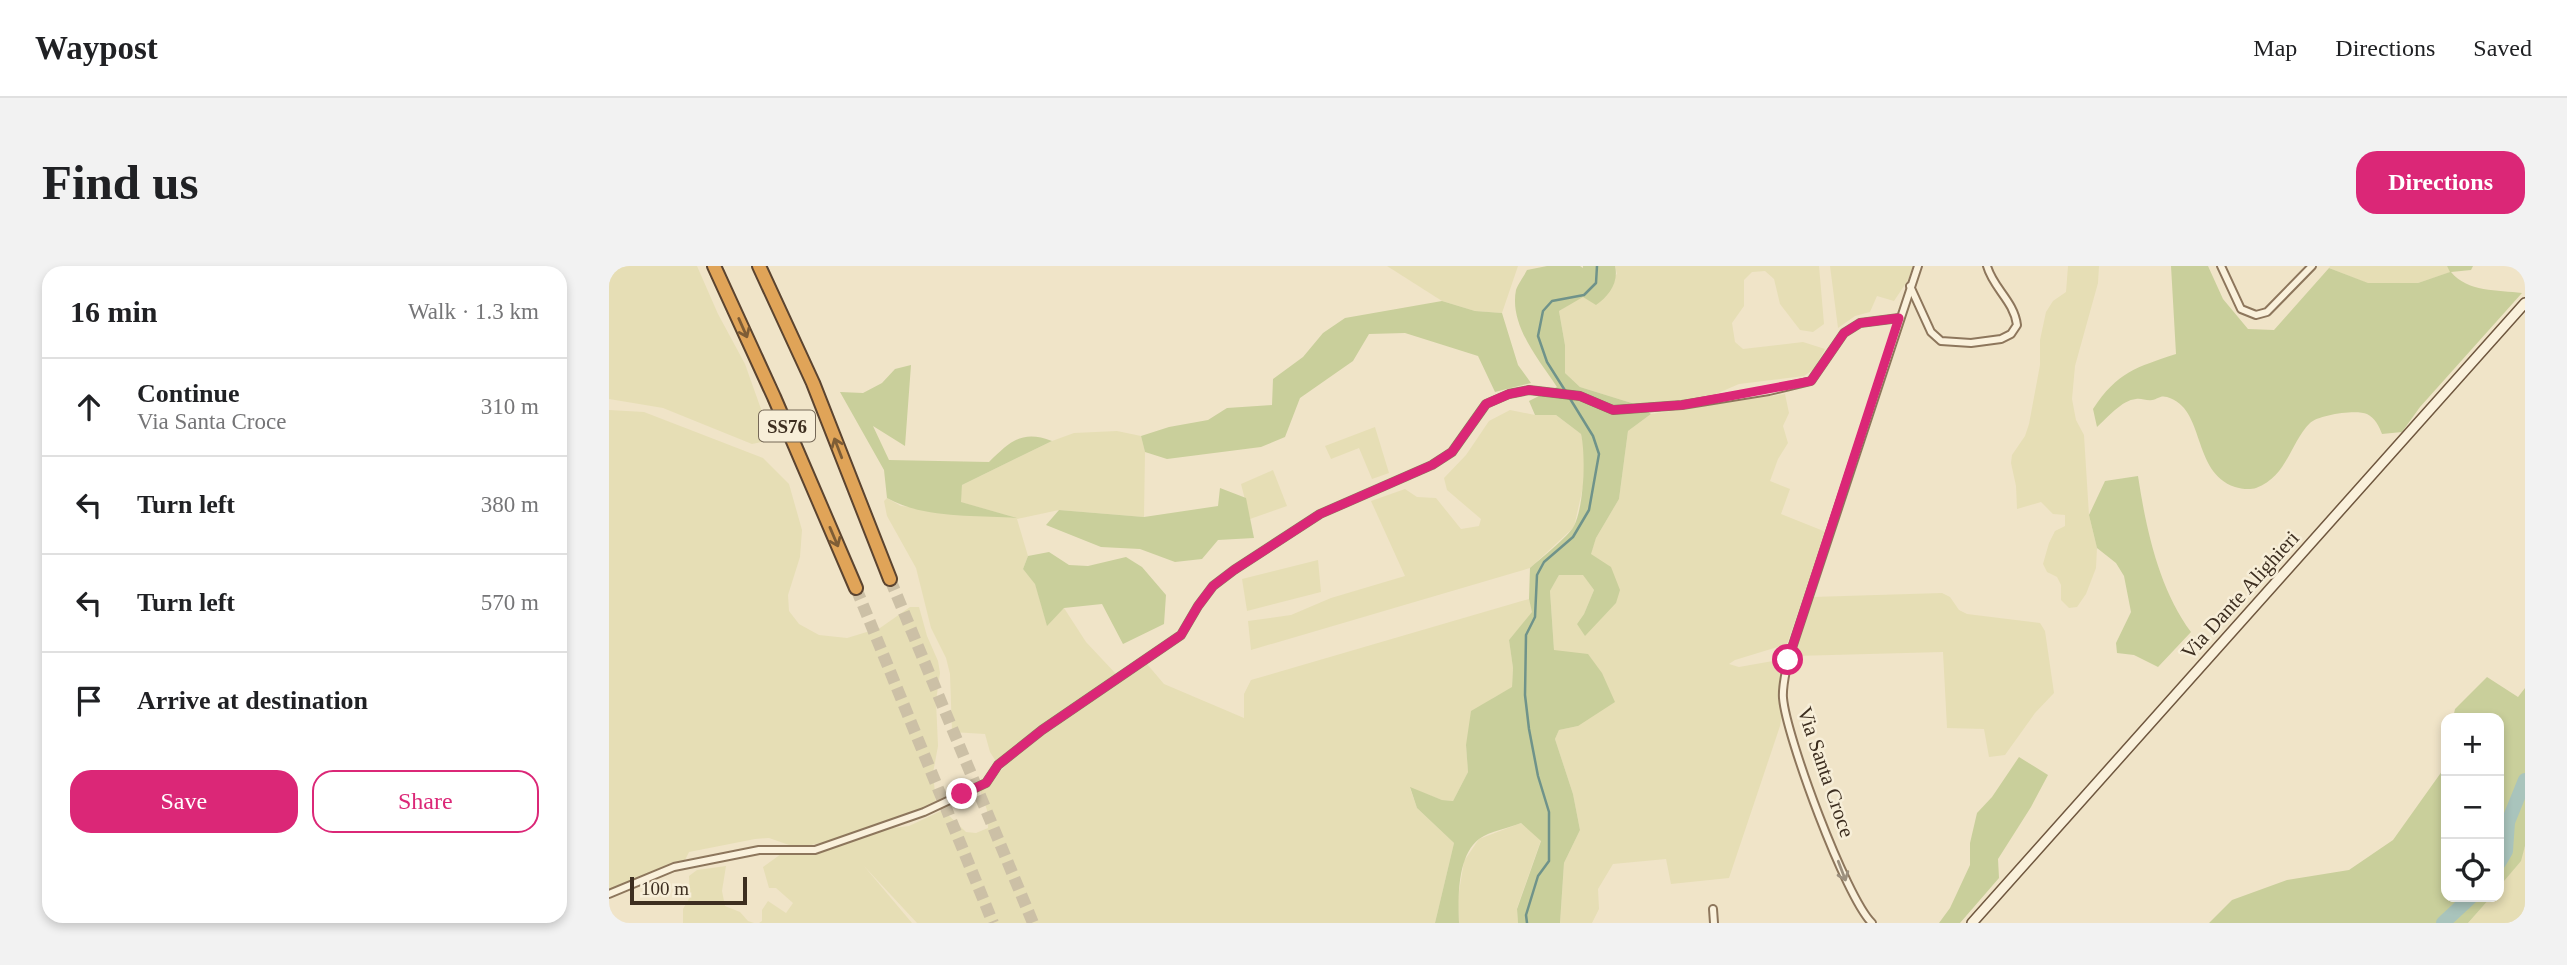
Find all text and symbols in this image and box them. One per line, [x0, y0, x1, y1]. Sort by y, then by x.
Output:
text: Waypost [35, 30, 158, 66]
text: Map [2253, 35, 2297, 61]
text: Directions [2335, 35, 2435, 61]
text: Saved [2473, 35, 2532, 61]
button: Directions [2356, 151, 2525, 214]
text: Find us [42, 155, 199, 210]
text: 16 min [70, 295, 158, 328]
text: Walk · 1.3 km [408, 299, 539, 324]
one-way arrow [737, 317, 750, 338]
text: Continue [137, 379, 240, 408]
icon: ahead [70, 388, 108, 426]
text: 310 m [481, 394, 539, 419]
text: Via Santa Croce [137, 409, 286, 434]
road number: SS76 [759, 410, 815, 442]
one-way arrow [831, 437, 843, 459]
icon: left [70, 486, 108, 524]
text: Turn left [137, 490, 235, 519]
text: 380 m [481, 492, 539, 517]
one-way arrow [828, 525, 841, 547]
street label: Via Dante Alighieri [2176, 526, 2304, 664]
icon: left [70, 584, 108, 622]
text: Turn left [137, 588, 235, 617]
text: 570 m [481, 590, 539, 615]
route start [1772, 644, 1803, 675]
icon: arrive [70, 682, 108, 720]
text: Arrive at destination [137, 686, 368, 715]
street label: Via Santa Croce [1792, 704, 1860, 840]
map controls [2441, 713, 2504, 902]
button: + [2441, 713, 2504, 776]
button: Save [70, 770, 298, 833]
button: Share [312, 770, 539, 833]
button: − [2441, 776, 2504, 839]
route end [946, 778, 977, 809]
button: locate [2441, 839, 2504, 902]
one-way arrow [1836, 859, 1849, 881]
scale bar [630, 874, 747, 906]
text: 100 m [641, 878, 689, 899]

